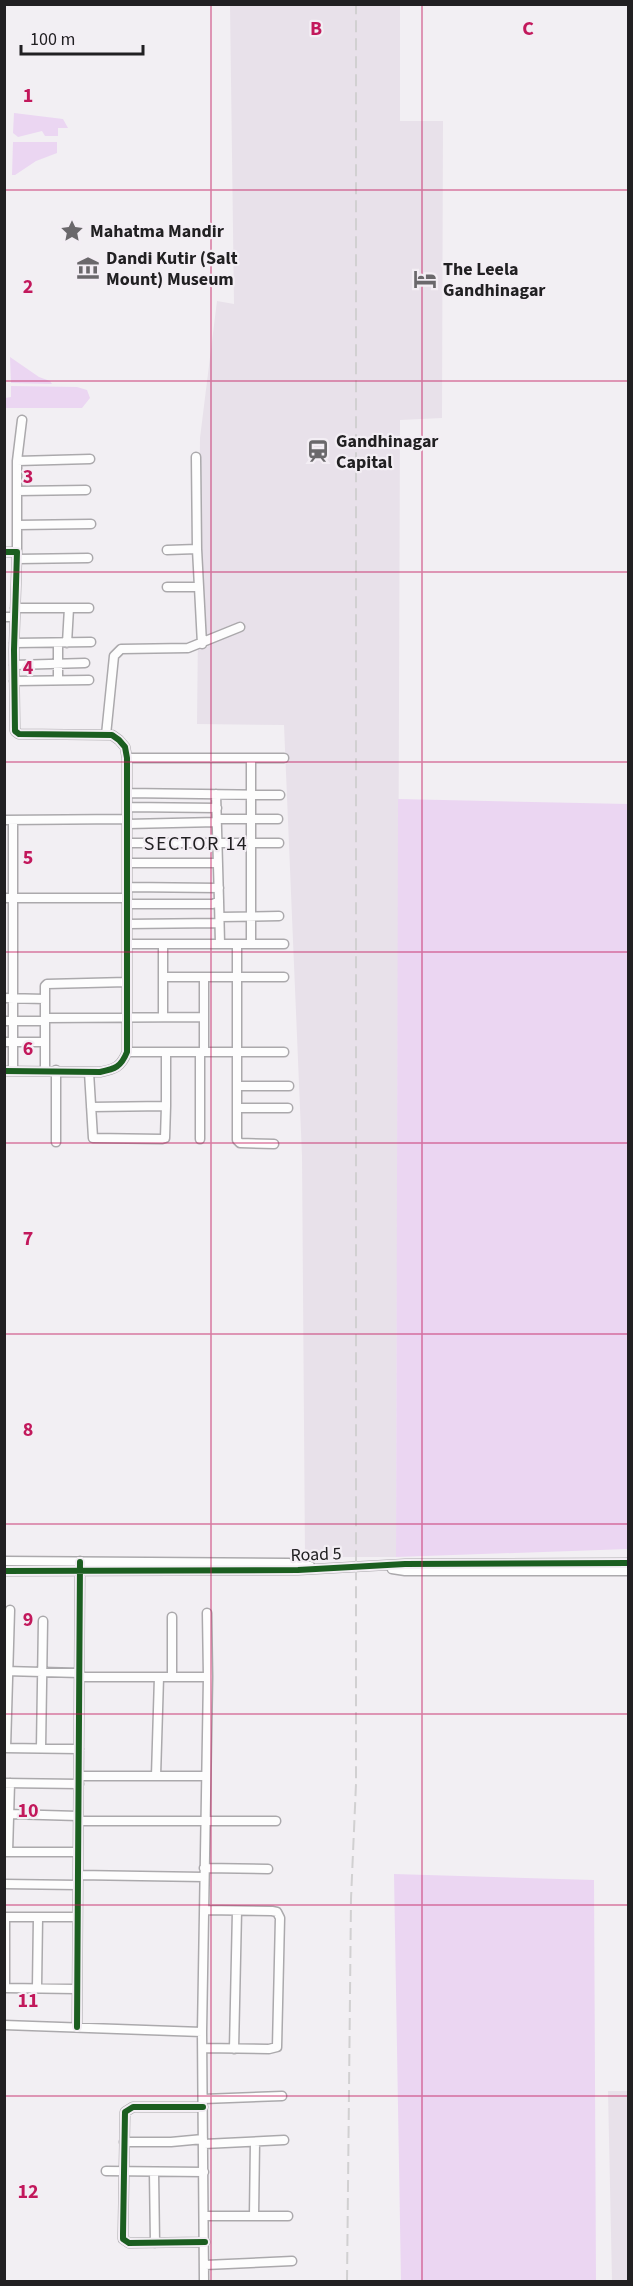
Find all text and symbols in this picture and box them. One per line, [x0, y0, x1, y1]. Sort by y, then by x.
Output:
text: B [310, 15, 322, 43]
text: C [522, 15, 534, 43]
scale bar [21, 18, 142, 56]
text: 100 m [30, 27, 75, 52]
text: 1 [23, 82, 33, 110]
place icon: Mahatma Mandir [59, 218, 85, 244]
place label: Mahatma Mandir [90, 219, 225, 244]
place label: Dandi Kutir (Salt Mount) Museum [106, 246, 238, 292]
museum icon: Dandi Kutir (Salt Mount) Museum [75, 255, 101, 281]
place label: The Leela Gandhinagar [443, 257, 546, 303]
hotel icon: The Leela Gandhinagar [412, 266, 438, 292]
text: 2 [23, 273, 33, 301]
place label: Gandhinagar Capital [336, 429, 439, 475]
station icon: Gandhinagar Capital [305, 438, 331, 464]
text: 3 [23, 463, 33, 491]
text: 4 [23, 654, 34, 682]
district label: SECTOR 14 [144, 830, 248, 858]
text: 5 [23, 844, 33, 872]
text: 6 [23, 1035, 33, 1063]
text: 7 [23, 1225, 33, 1253]
text: 8 [23, 1416, 33, 1444]
street label: Road 5 [290, 1541, 342, 1568]
text: 9 [23, 1606, 33, 1634]
text: 10 [17, 1797, 39, 1825]
text: 11 [17, 1987, 39, 2015]
text: 12 [17, 2178, 39, 2206]

